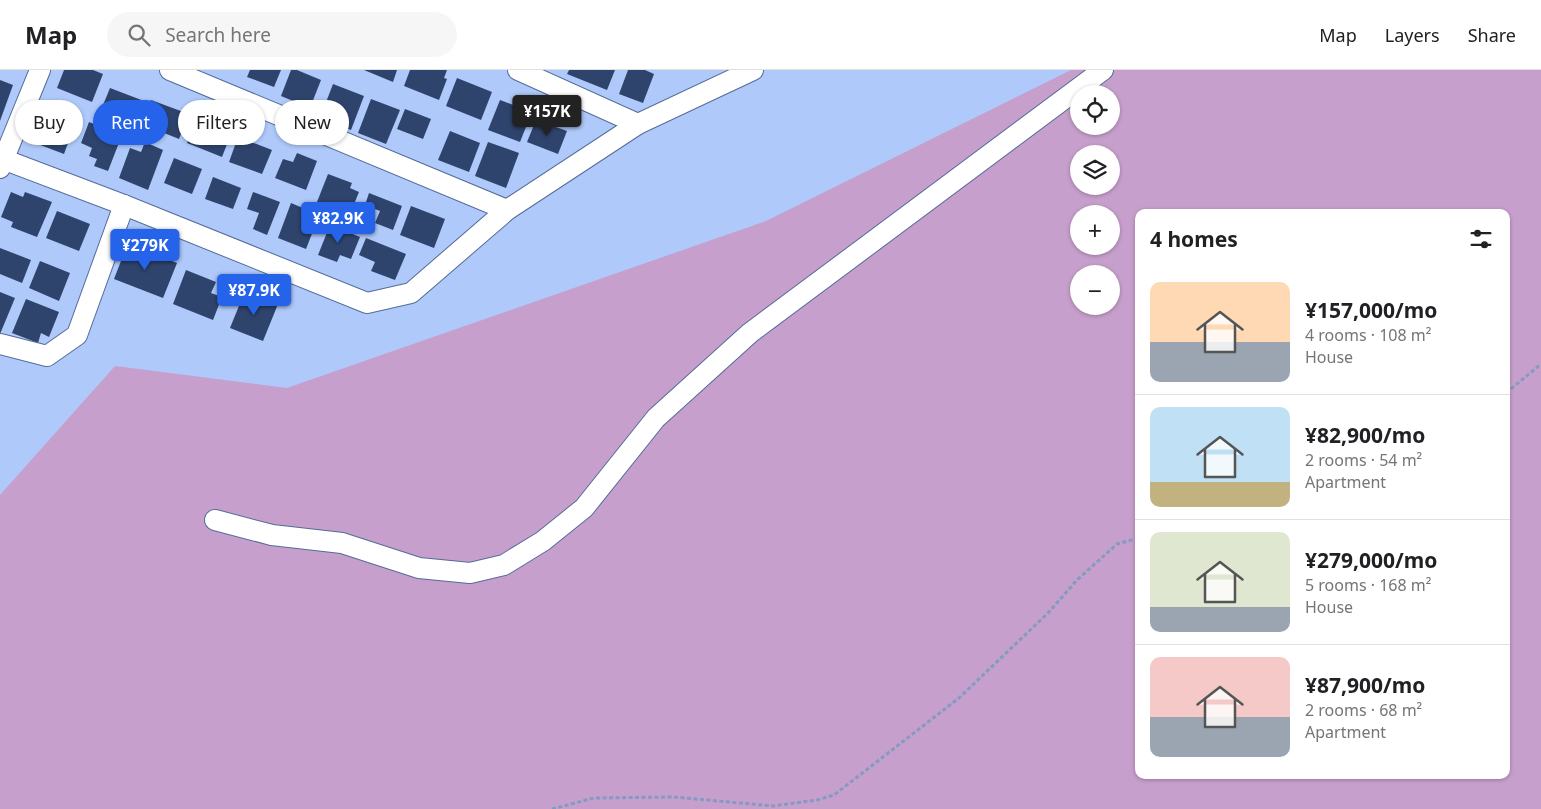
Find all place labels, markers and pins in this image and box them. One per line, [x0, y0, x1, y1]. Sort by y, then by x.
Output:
pin: ¥157K [512, 94, 582, 137]
pin: ¥82.9K [297, 202, 379, 244]
pin: ¥279K [110, 228, 180, 271]
pin: ¥87.9K [213, 274, 295, 316]

